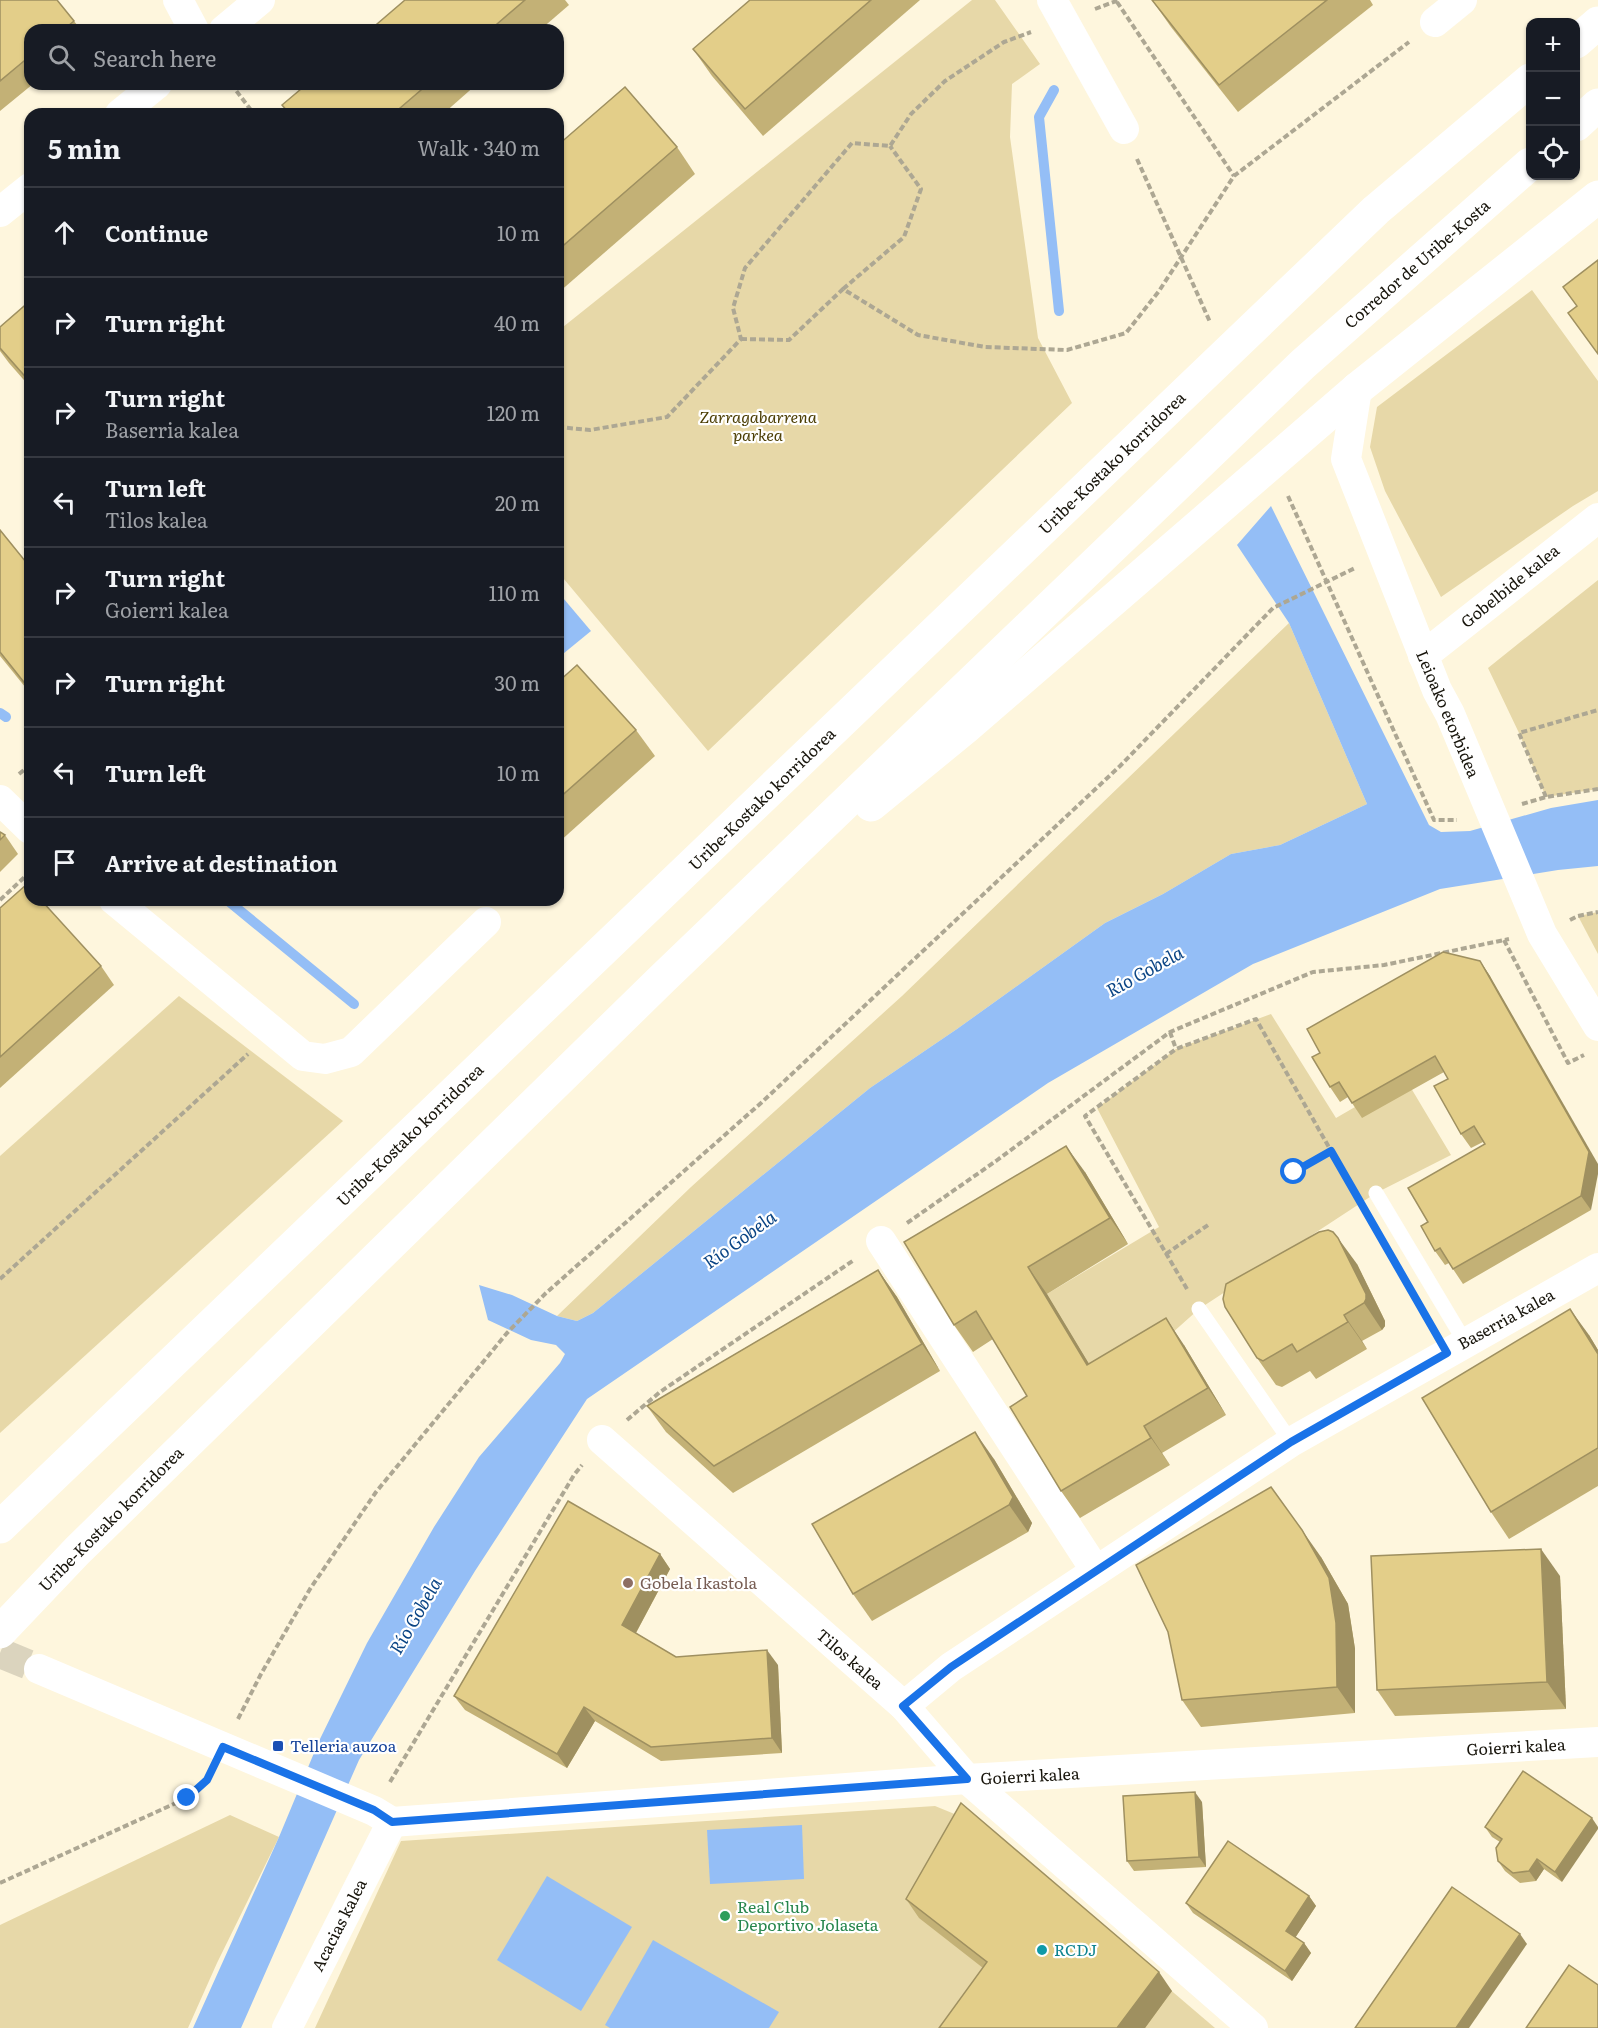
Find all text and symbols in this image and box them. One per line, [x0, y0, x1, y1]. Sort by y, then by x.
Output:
map controls [1526, 18, 1580, 180]
button: + [1526, 18, 1580, 72]
search box [24, 24, 564, 90]
icon: search [45, 41, 78, 74]
text: Search here [93, 41, 216, 74]
button: − [1526, 72, 1580, 126]
button: locate [1526, 126, 1580, 180]
text: 5 min [48, 128, 121, 167]
text: Walk · 340 m [417, 132, 540, 162]
street label: Corredor de Uribe-Kosta [1338, 193, 1495, 333]
icon: ahead [48, 216, 81, 249]
text: Continue [105, 216, 208, 249]
text: 10 m [497, 217, 540, 247]
icon: right [48, 306, 81, 339]
text: Turn right [105, 306, 225, 339]
text: 40 m [494, 307, 540, 337]
text: Turn right [105, 381, 225, 414]
street label: Uribe-Kostako korridorea [1032, 385, 1191, 539]
icon: right [48, 396, 81, 429]
text: 120 m [487, 397, 540, 427]
park label: Zarragabarrena parkea [699, 404, 818, 446]
text: Baserria kalea [105, 414, 239, 444]
text: Turn left [105, 471, 206, 504]
icon: left [48, 486, 81, 519]
text: 20 m [495, 487, 540, 517]
text: Tilos kalea [105, 504, 208, 534]
street label: Gobelbide kalea [1455, 538, 1564, 633]
text: Turn right [105, 561, 225, 594]
icon: right [48, 576, 81, 609]
text: 110 m [489, 577, 540, 607]
text: Goierri kalea [105, 594, 229, 624]
street label: Leioako etorbidea [1411, 646, 1487, 781]
icon: right [48, 666, 81, 699]
text: Turn right [105, 666, 225, 699]
text: 30 m [494, 667, 540, 697]
street label: Uribe-Kostako korridorea [682, 721, 841, 875]
icon: left [48, 756, 81, 789]
text: Turn left [105, 756, 206, 789]
text: 10 m [497, 757, 540, 787]
icon: arrive [48, 846, 81, 879]
text: Arrive at destination [105, 846, 338, 879]
water label: Río Gobela [1101, 938, 1189, 1003]
street label: Uribe-Kostako korridorea [330, 1057, 489, 1211]
route start [1280, 1158, 1306, 1184]
water label: Río Gobela [697, 1203, 782, 1275]
street label: Baserria kalea [1453, 1281, 1559, 1355]
street label: Uribe-Kostako korridorea [32, 1440, 188, 1596]
place label: Gobela Ikastola [640, 1570, 758, 1594]
water label: Río Gobela [382, 1571, 448, 1659]
marker: Gobela Ikastola [621, 1576, 635, 1590]
street label: Tilos kalea [812, 1622, 890, 1695]
street label: Goierri kalea [1466, 1731, 1566, 1761]
place label: Telleria auzoa [290, 1733, 397, 1757]
marker: Telleria auzoa [271, 1739, 285, 1753]
street label: Goierri kalea [980, 1760, 1080, 1790]
route end [173, 1784, 199, 1810]
street label: Acacias kalea [305, 1874, 372, 1975]
place label: Real Club Deportivo Jolaseta [737, 1894, 879, 1936]
marker: Real Club Deportivo Jolaseta [718, 1909, 732, 1923]
place label: RCDJ [1054, 1937, 1097, 1961]
marker: RCDJ [1035, 1943, 1049, 1957]

